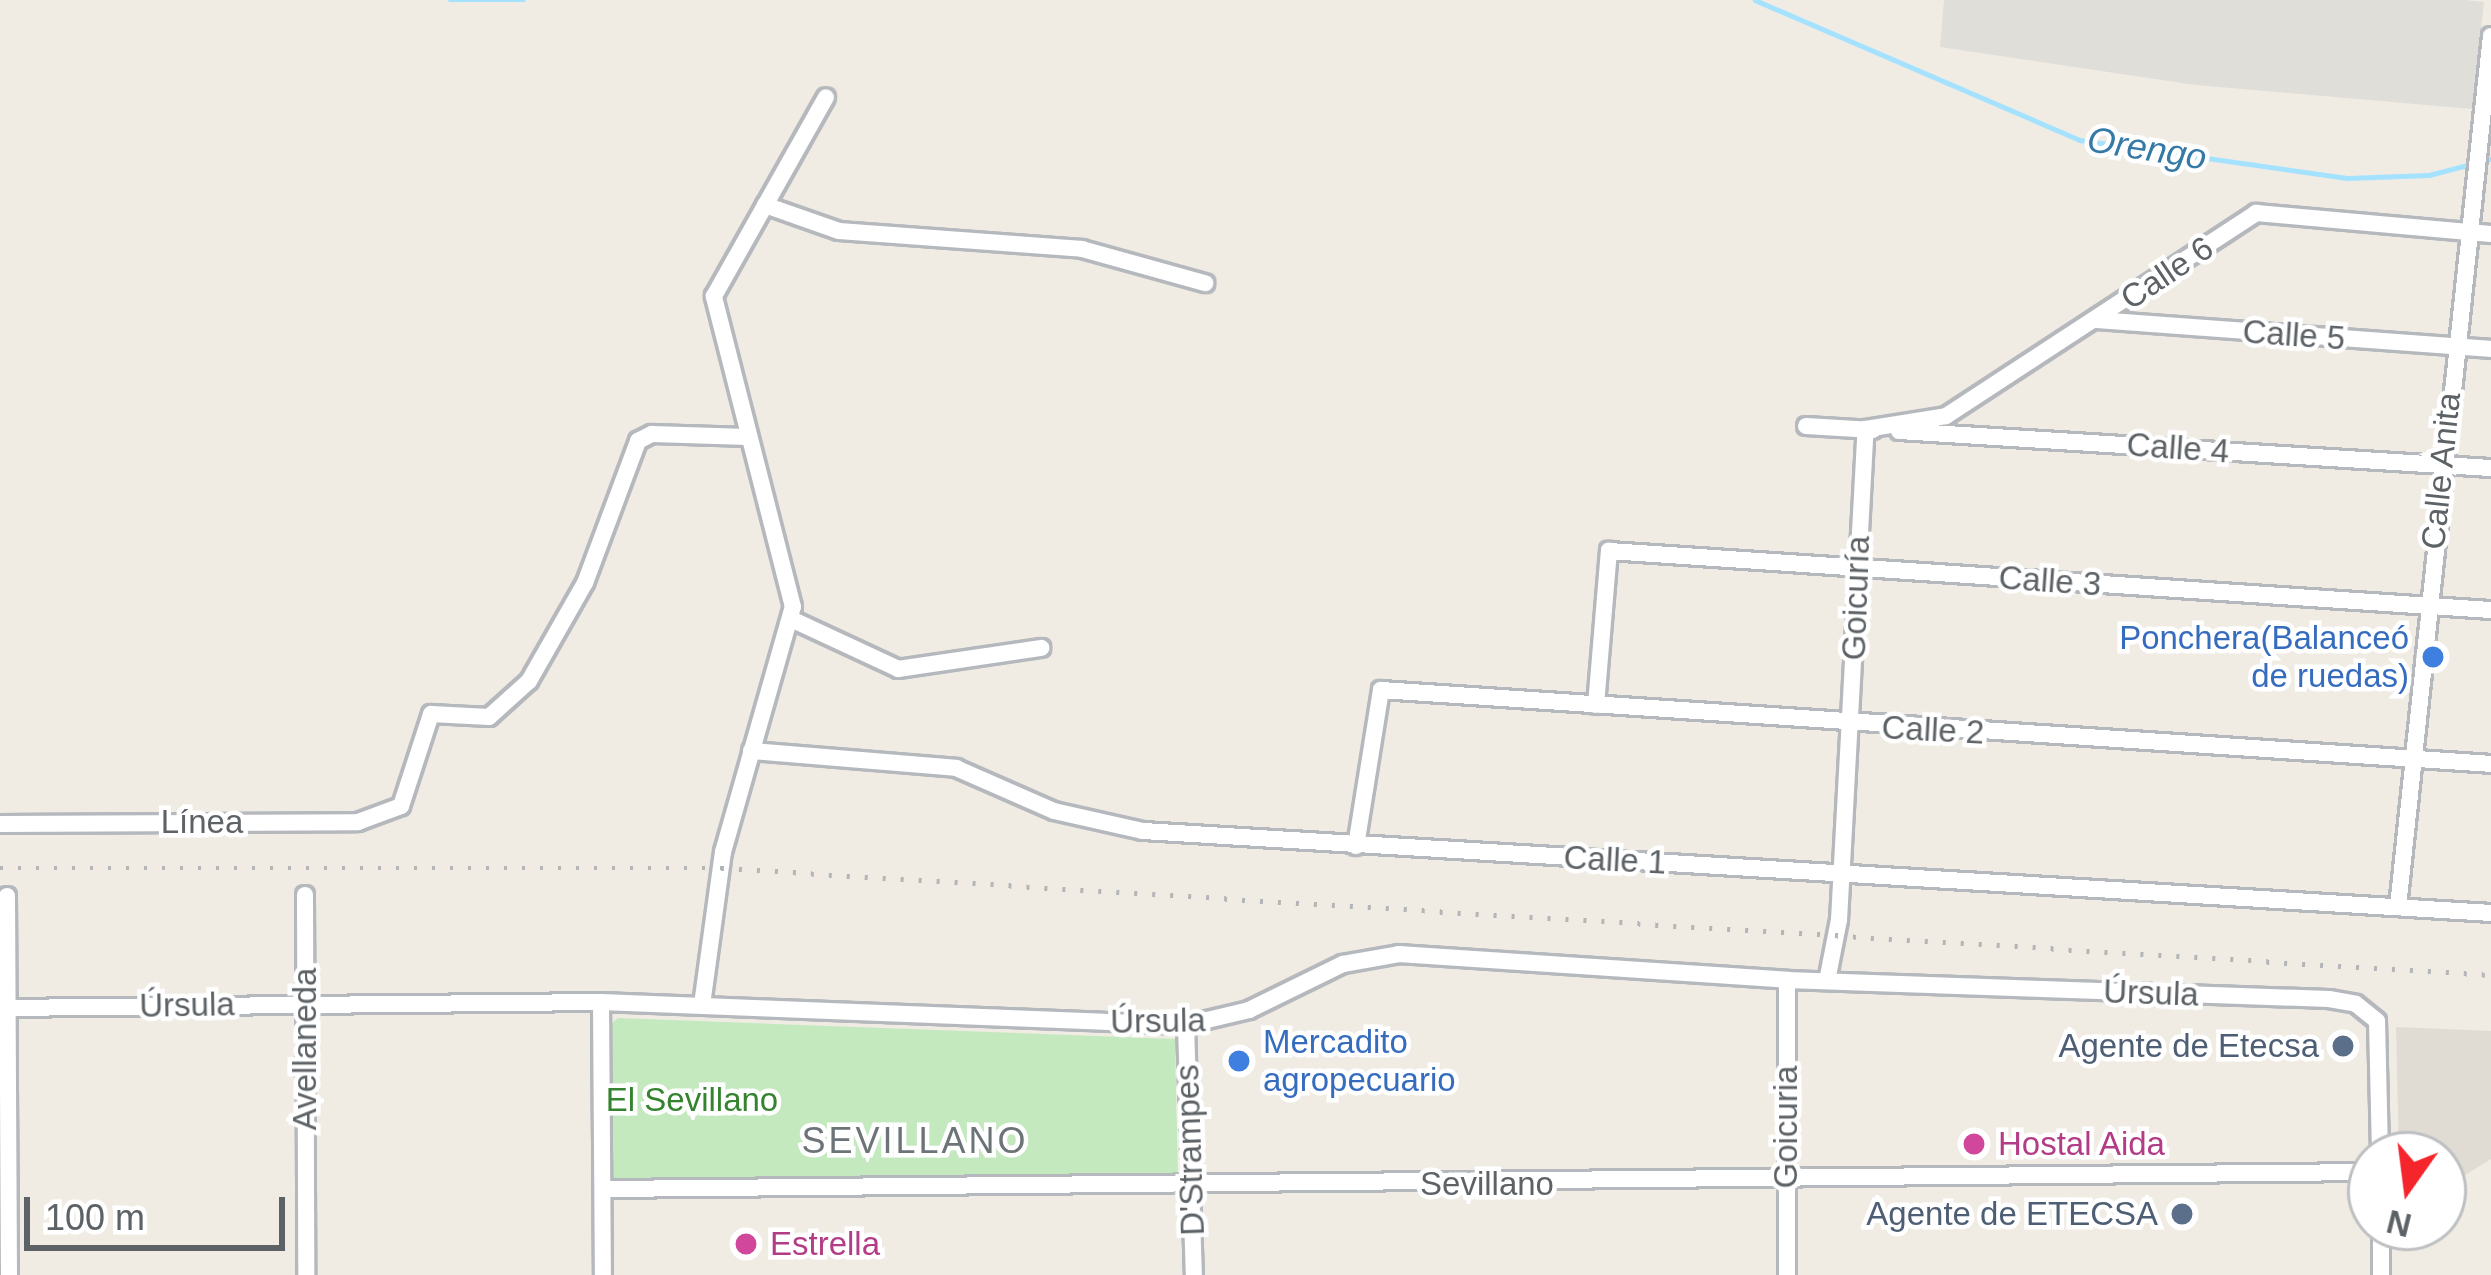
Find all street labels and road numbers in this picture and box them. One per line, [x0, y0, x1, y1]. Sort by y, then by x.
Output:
street label: Calle 6 [2113, 228, 2221, 318]
street label: Calle 5 [2241, 312, 2347, 358]
street label: Calle Anita [2413, 390, 2469, 552]
street label: Calle 4 [2125, 425, 2231, 471]
street label: Goicuría [1834, 535, 1878, 661]
street label: Calle 3 [1997, 558, 2103, 604]
street label: Calle 2 [1881, 708, 1985, 752]
street label: Línea [161, 802, 243, 842]
street label: Calle 1 [1563, 838, 1667, 882]
street label: Avellaneda [285, 968, 325, 1130]
street label: Úrsula [2103, 972, 2199, 1014]
street label: Úrsula [139, 984, 235, 1026]
street label: Úrsula [1110, 1000, 1206, 1042]
street label: D'Strampes [1167, 1064, 1213, 1236]
street label: Goicuria [1766, 1066, 1806, 1188]
street label: Sevillano [1420, 1164, 1554, 1204]

